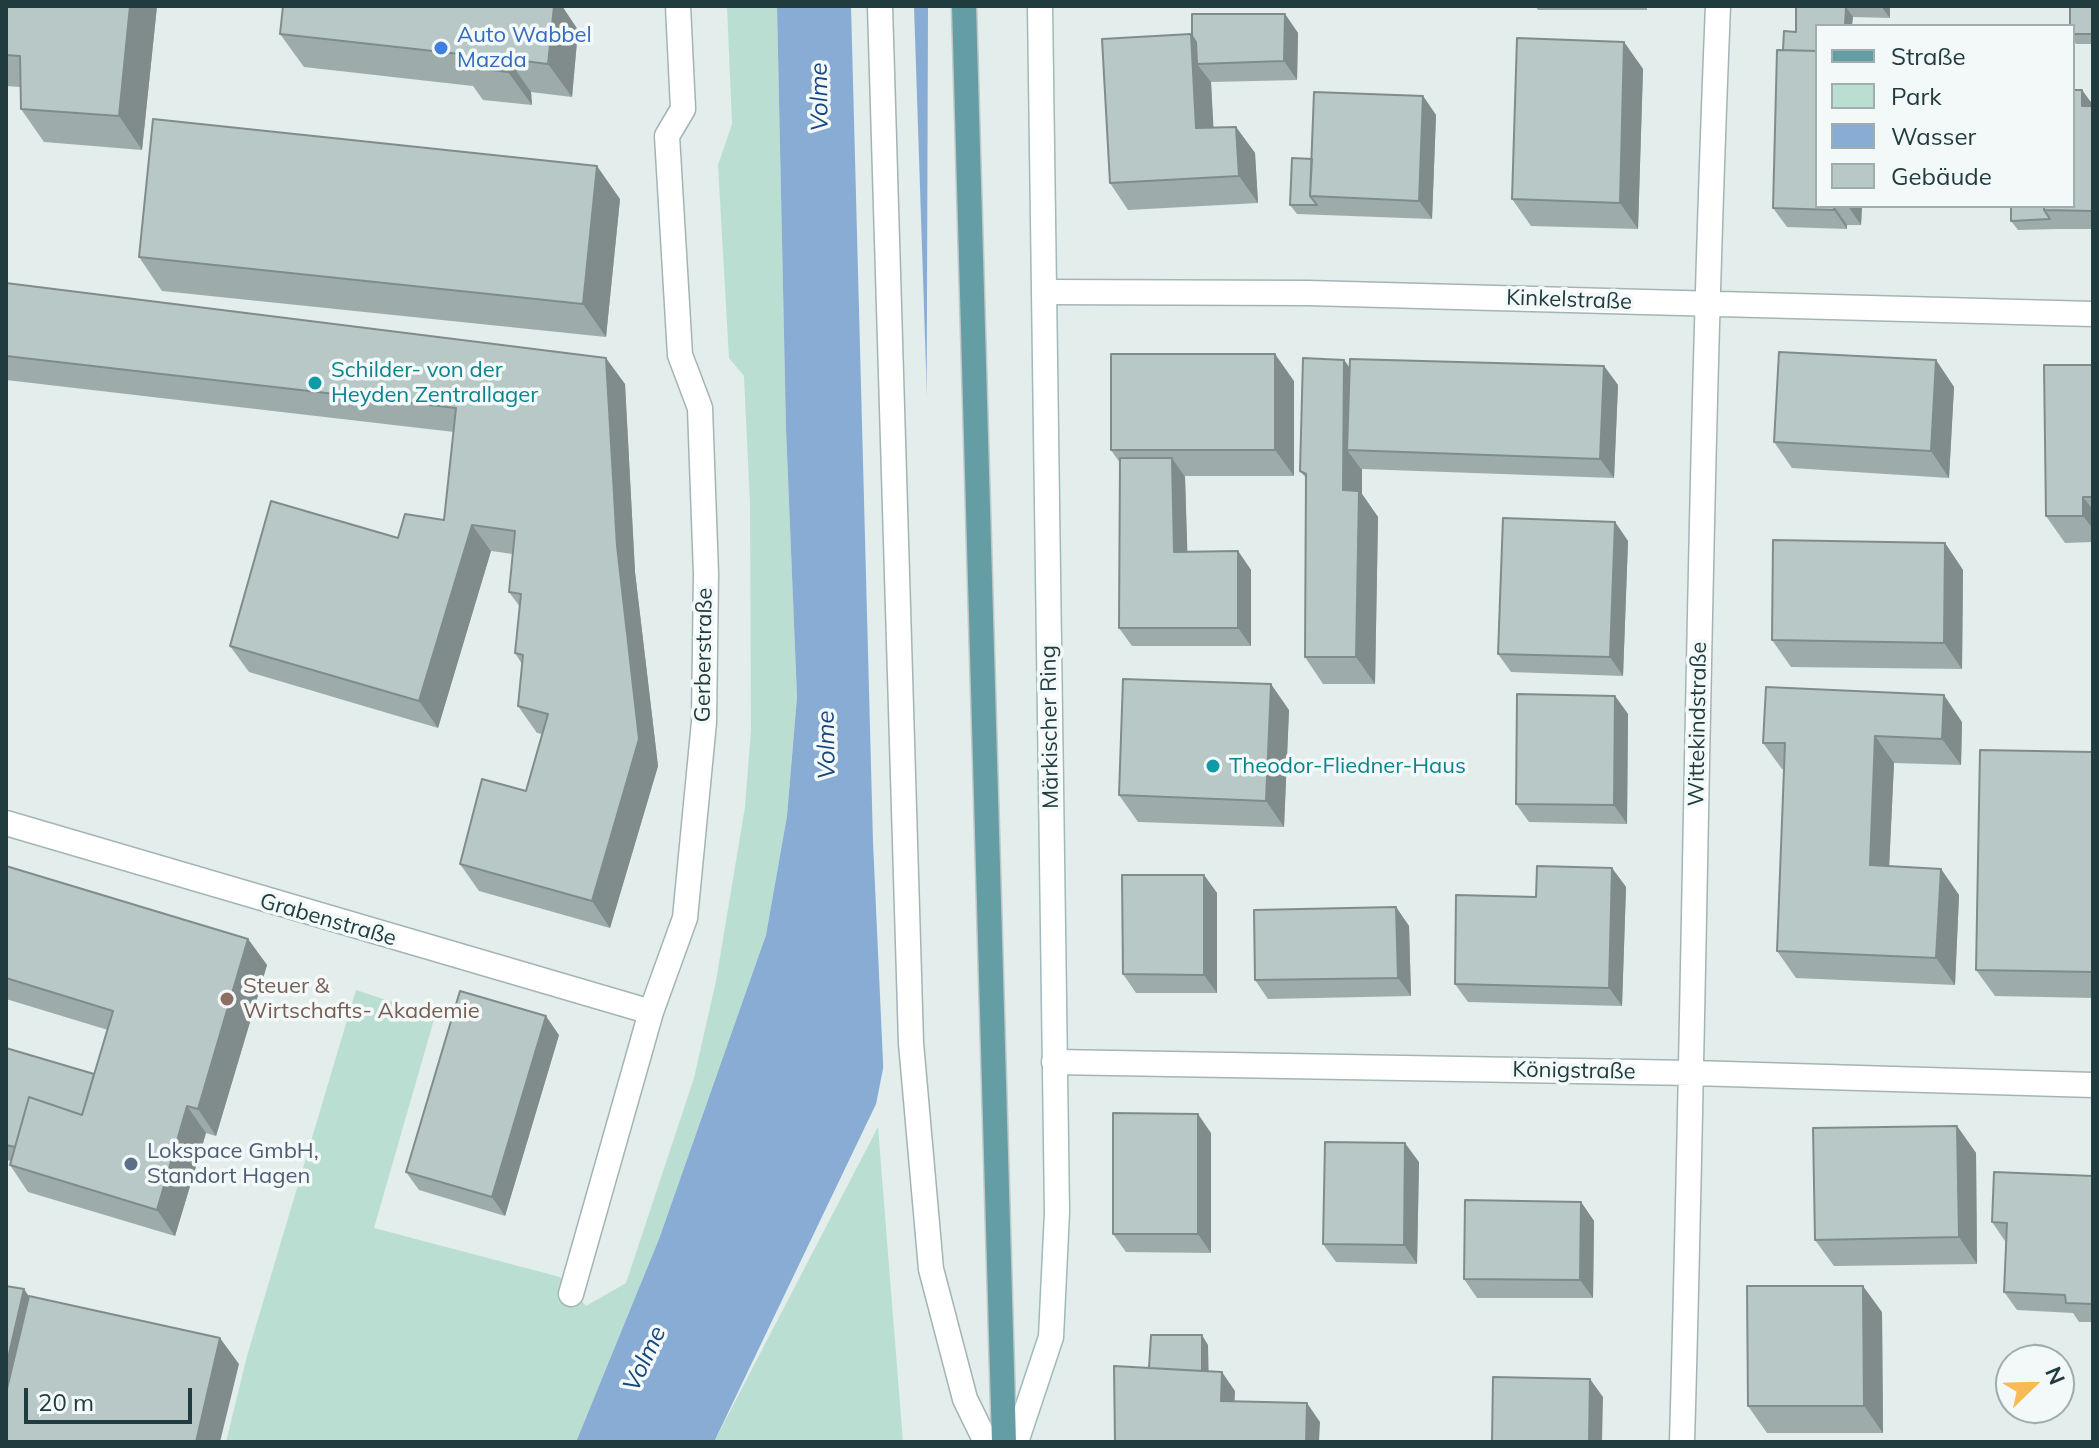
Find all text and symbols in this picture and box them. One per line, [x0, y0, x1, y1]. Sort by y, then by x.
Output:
place label: Auto Wabbel Mazda [457, 22, 592, 74]
legend [1815, 24, 2075, 208]
marker: Auto Wabbel Mazda [432, 39, 450, 57]
text: Straße [1891, 41, 1966, 71]
water label: Volme [805, 62, 835, 132]
text: Park [1891, 81, 1942, 111]
text: Wasser [1891, 121, 1976, 151]
text: Gebäude [1891, 161, 1992, 191]
street label: Kinkelstraße [1506, 285, 1632, 315]
place label: Schilder- von der Heyden Zentrallager [331, 357, 538, 408]
marker: Schilder- von der Heyden Zentrallager [306, 374, 324, 392]
street label: Gerberstraße [690, 587, 718, 723]
street label: Wittekindstraße [1683, 641, 1713, 807]
street label: Märkischer Ring [1035, 645, 1065, 809]
water label: Volme [812, 710, 842, 780]
place label: Theodor-Fliedner-Haus [1229, 753, 1466, 779]
marker: Theodor-Fliedner-Haus [1204, 757, 1222, 775]
street label: Grabenstraße [257, 888, 399, 952]
place label: Steuer & Wirtschafts- Akademie [243, 973, 480, 1024]
marker: Steuer & Wirtschafts- Akademie [218, 990, 236, 1008]
street label: Königstraße [1512, 1057, 1636, 1085]
place label: Lokspace GmbH, Standort Hagen [147, 1138, 319, 1190]
marker: Lokspace GmbH, Standort Hagen [122, 1155, 140, 1173]
water label: Volme [617, 1322, 673, 1396]
north arrow [1995, 1344, 2075, 1424]
text: N [2039, 1362, 2071, 1389]
scale bar [28, 1372, 196, 1422]
text: 20 m [38, 1387, 94, 1417]

